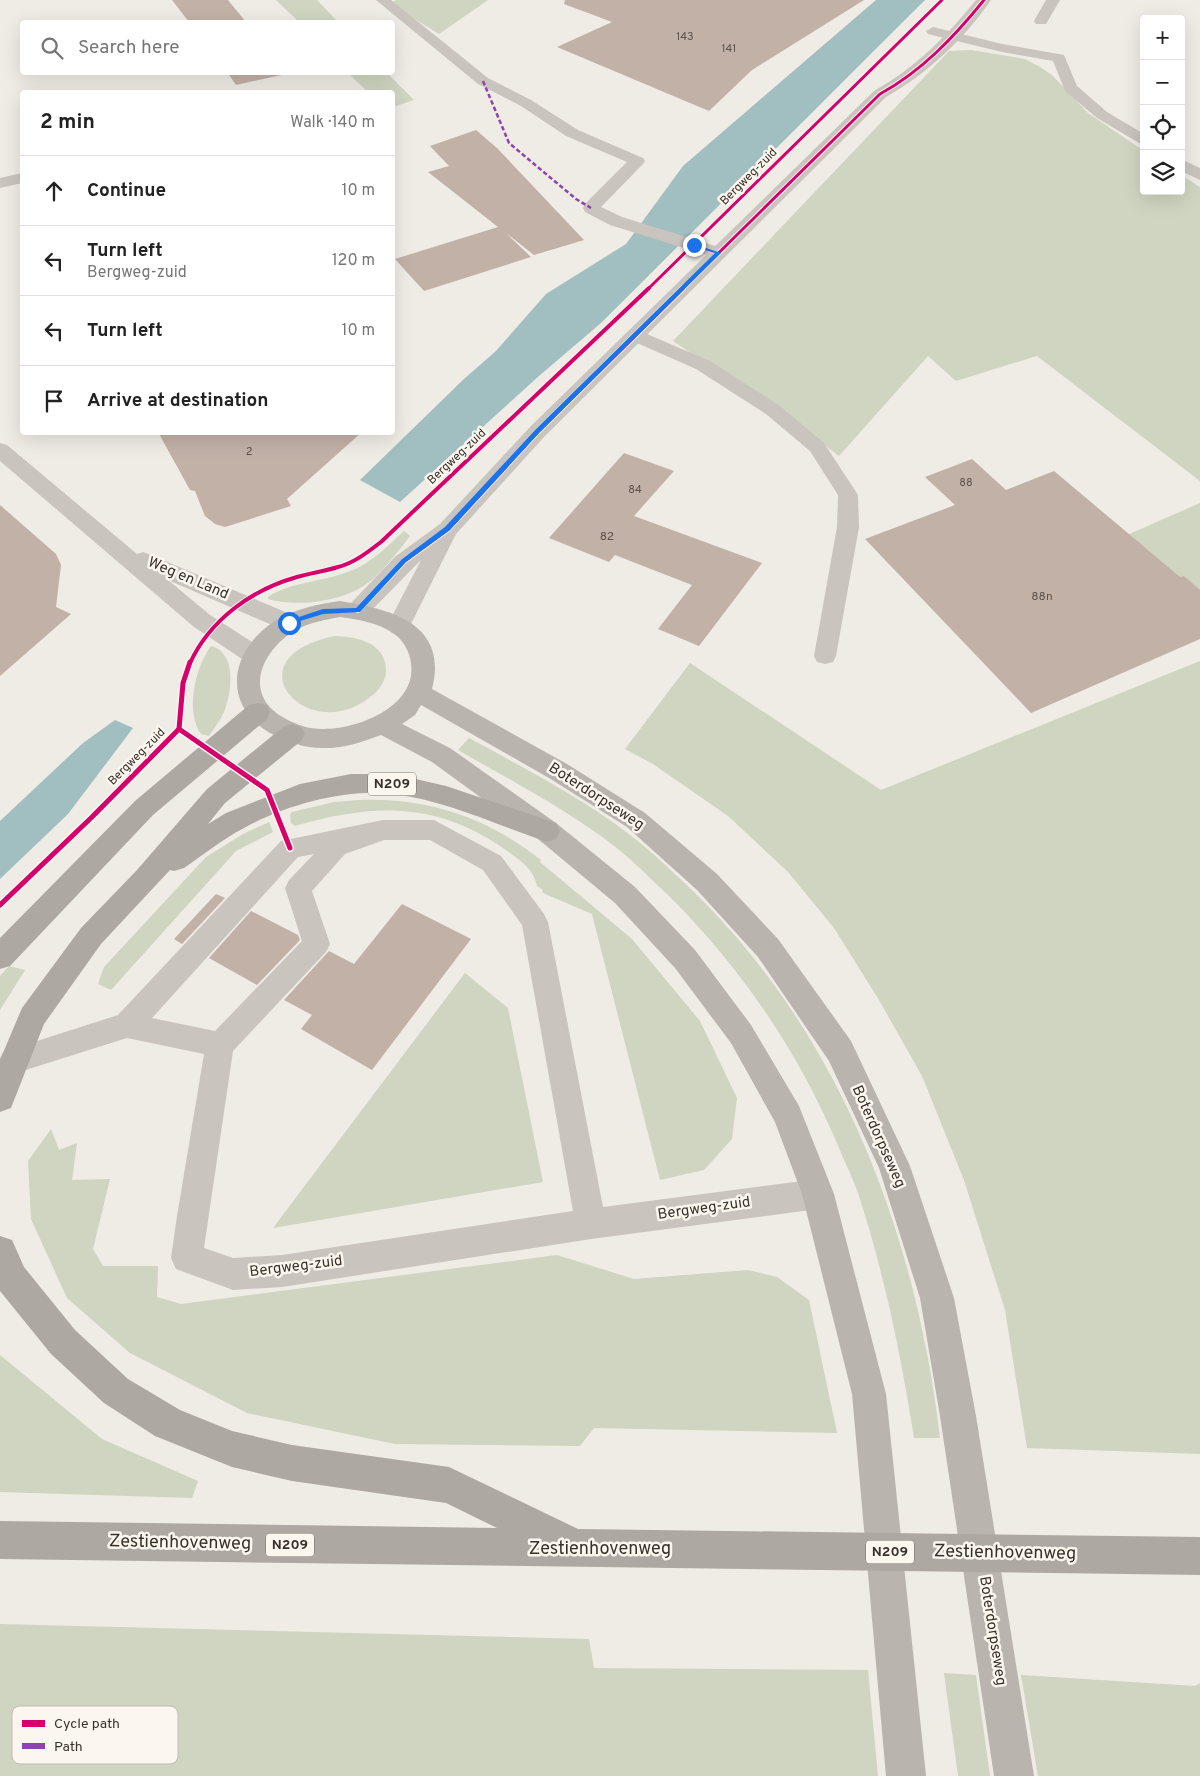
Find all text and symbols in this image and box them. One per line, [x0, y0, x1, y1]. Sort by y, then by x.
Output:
map controls [1140, 15, 1185, 195]
button: + [1140, 15, 1185, 60]
search box [20, 20, 395, 75]
house number: 143 [676, 30, 694, 44]
icon: search [38, 34, 66, 62]
text: Search here [78, 36, 180, 60]
house number: 141 [722, 42, 736, 56]
button: − [1140, 60, 1185, 105]
button: locate [1140, 105, 1185, 150]
text: 2 min [40, 109, 95, 136]
text: Walk · 140 m [290, 113, 375, 133]
street label: Bergweg-zuid [717, 145, 781, 209]
button: layers [1140, 150, 1185, 195]
icon: ahead [40, 177, 68, 205]
text: Continue [87, 179, 166, 203]
text: 10 m [341, 181, 375, 201]
route end [683, 234, 706, 257]
text: Turn left [87, 239, 163, 263]
icon: left [40, 247, 68, 275]
text: 120 m [332, 251, 375, 271]
text: Bergweg-zuid [87, 263, 187, 283]
icon: left [40, 317, 68, 345]
text: Turn left [87, 319, 163, 343]
text: 10 m [341, 321, 375, 341]
icon: arrive [40, 387, 68, 415]
text: Arrive at destination [87, 389, 268, 413]
street label: Bergweg-zuid [424, 426, 490, 488]
house number: 2 [246, 445, 252, 459]
house number: 88 [959, 476, 973, 490]
house number: 84 [628, 483, 642, 497]
house number: 82 [600, 529, 614, 545]
street label: Weg en Land [145, 553, 231, 605]
house number: 88n [1031, 589, 1053, 605]
route start [278, 612, 301, 635]
street label: Bergweg-zuid [105, 725, 169, 789]
street label: Boterdorpseweg [545, 759, 647, 835]
road number: N209 [368, 772, 416, 796]
street label: Boterdorpseweg [847, 1083, 909, 1191]
street label: Bergweg-zuid [656, 1193, 752, 1225]
street label: Bergweg-zuid [248, 1252, 344, 1282]
street label: Zestienhovenweg [109, 1530, 251, 1556]
road number: N209 [266, 1534, 314, 1556]
street label: Zestienhovenweg [529, 1538, 671, 1561]
road number: N209 [866, 1540, 914, 1564]
street label: Zestienhovenweg [934, 1540, 1076, 1566]
street label: Boterdorpseweg [974, 1575, 1010, 1687]
legend [12, 1706, 178, 1764]
text: Cycle path [54, 1716, 120, 1733]
text: Path [54, 1739, 83, 1756]

